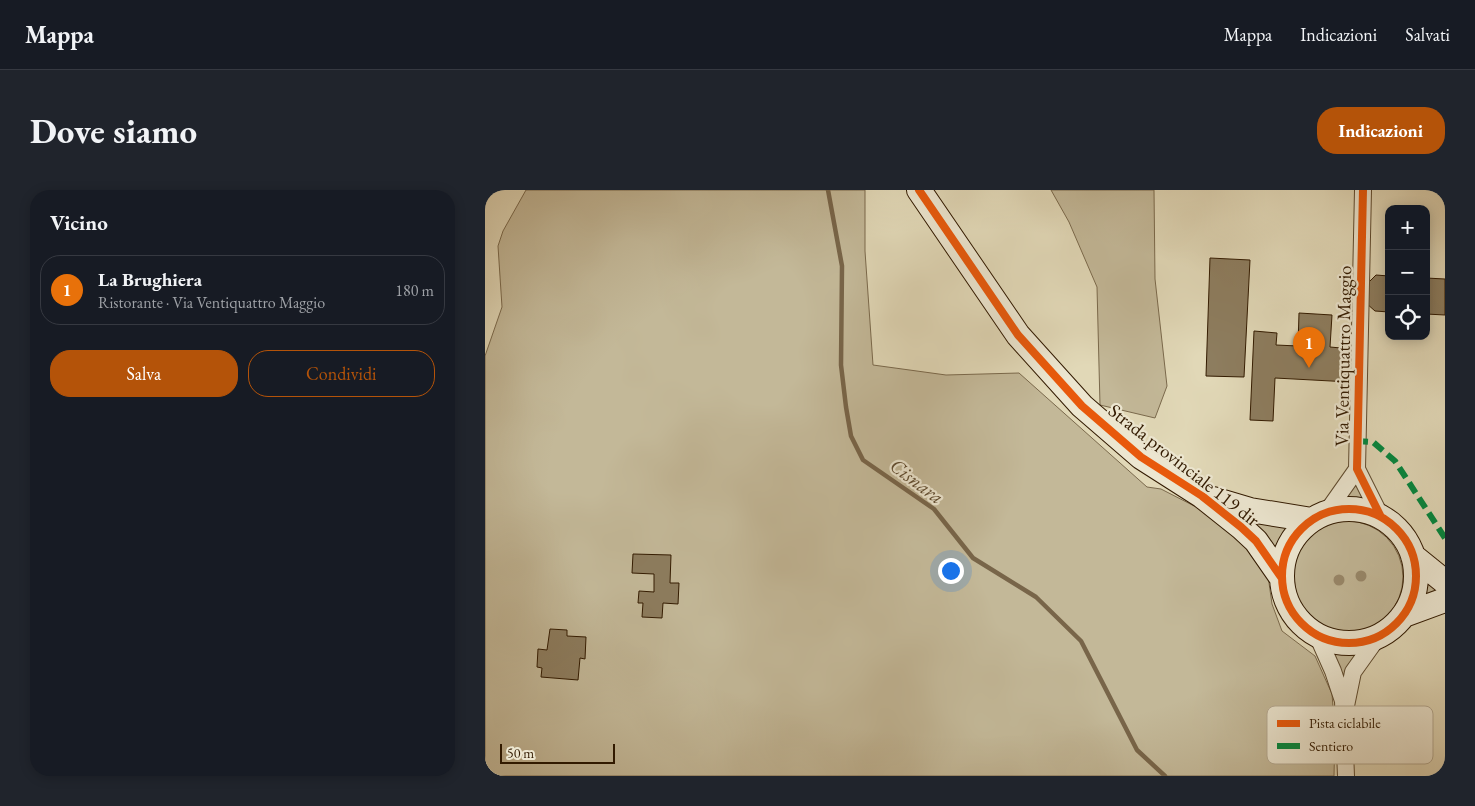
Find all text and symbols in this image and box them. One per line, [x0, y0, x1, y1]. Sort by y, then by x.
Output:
text: Mappa [25, 19, 94, 50]
text: Mappa [1224, 23, 1272, 46]
text: Indicazioni [1300, 23, 1377, 46]
text: Salvati [1405, 23, 1450, 46]
button: Indicazioni [1317, 107, 1445, 154]
text: Dove siamo [30, 108, 197, 153]
map controls [1385, 205, 1430, 340]
button: + [1385, 205, 1430, 250]
text: Vicino [50, 209, 108, 236]
button: − [1385, 250, 1430, 295]
street label: Via Ventiquattro Maggio [1329, 265, 1357, 447]
text: La Brughiera [98, 267, 202, 292]
text: 1 [63, 280, 71, 301]
text: 180 m [395, 280, 434, 301]
text: Ristorante · Via Ventiquattro Maggio [98, 292, 325, 313]
button: locate [1385, 295, 1430, 340]
pin: 1 [1293, 327, 1325, 368]
button: Salva [50, 350, 238, 397]
button: Condividi [248, 350, 435, 397]
street label: Strada provinciale 119 dir [1103, 398, 1265, 532]
water label: Cisnara [885, 452, 949, 510]
your location [938, 558, 964, 584]
legend [1267, 706, 1433, 764]
text: Pista ciclabile [1309, 714, 1381, 732]
text: Sentiero [1309, 737, 1353, 755]
scale bar [500, 741, 615, 764]
text: 50 m [507, 744, 534, 762]

